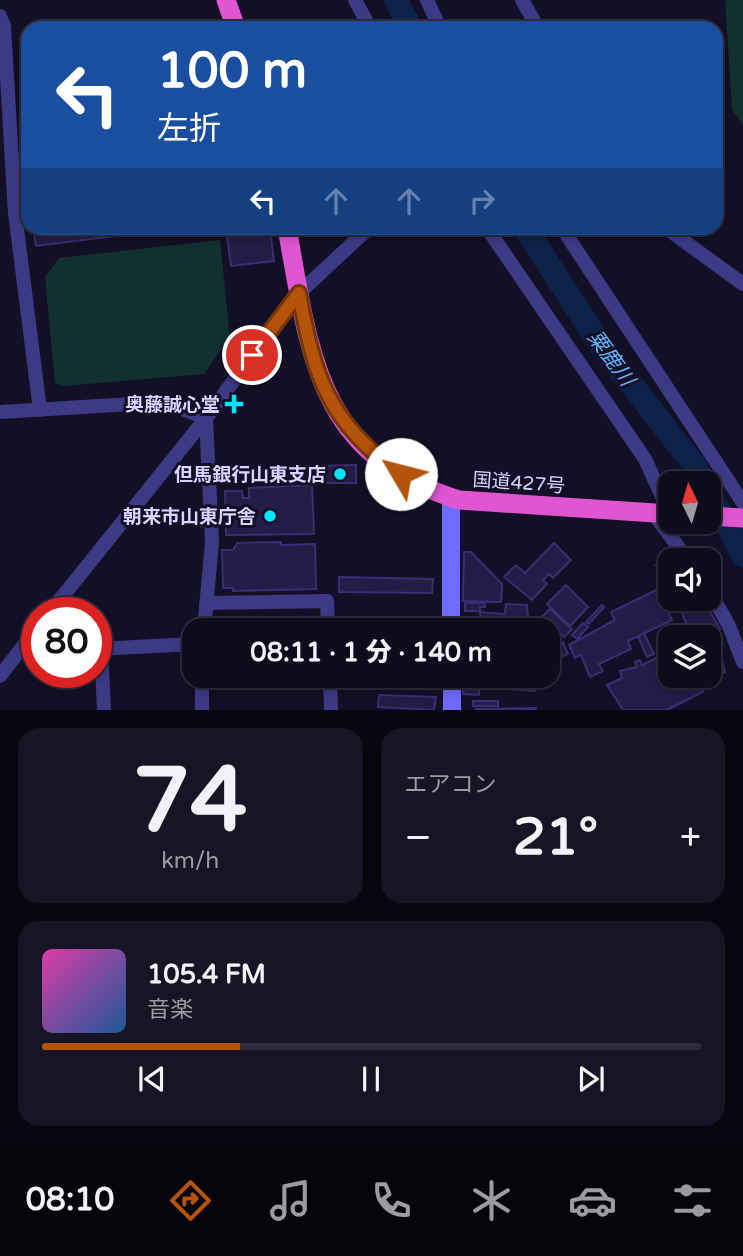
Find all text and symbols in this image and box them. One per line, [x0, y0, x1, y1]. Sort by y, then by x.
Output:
text: 100 m [157, 42, 307, 101]
icon: left [42, 49, 133, 140]
text: 左折 [157, 110, 221, 148]
icon: left [244, 182, 282, 220]
icon: ahead [317, 182, 355, 220]
icon: ahead [390, 182, 428, 220]
icon: right [463, 182, 501, 220]
pin [222, 325, 282, 385]
water label: 粟鹿川 [582, 325, 640, 393]
icon: arrive [233, 336, 271, 374]
place label: 奥藤誠心堂 [125, 394, 220, 416]
marker: 奥藤誠心堂 [226, 396, 242, 412]
position arrow [364, 437, 438, 511]
place label: 但馬銀行山東支店 [174, 464, 326, 486]
marker: 但馬銀行山東支店 [332, 466, 348, 482]
street label: 国道427号 [472, 469, 566, 497]
north arrow [658, 471, 721, 534]
map controls [658, 471, 721, 688]
place label: 朝来市山東庁舎 [123, 506, 256, 528]
marker: 朝来市山東庁舎 [262, 508, 278, 524]
button: sound [658, 548, 721, 611]
speed limit sign: 80 [21, 597, 112, 688]
button: layers [658, 625, 721, 688]
text: 08:11 · 1 分 · 140 m [250, 637, 492, 668]
text: 74 [133, 746, 247, 856]
text: エアコン [405, 771, 497, 799]
text: 21° [513, 806, 598, 869]
text: − [405, 815, 432, 861]
text: + [680, 815, 701, 861]
text: km/h [161, 847, 219, 875]
text: 105.4 FM [147, 959, 266, 990]
text: 音楽 [147, 996, 193, 1024]
icon: previous [133, 1060, 171, 1098]
icon: pause [352, 1060, 390, 1098]
icon: next [572, 1060, 610, 1098]
icon: directions [166, 1176, 215, 1225]
icon: music [266, 1176, 315, 1225]
icon: phone [367, 1176, 416, 1225]
icon: climate [467, 1176, 516, 1225]
icon: car [568, 1176, 617, 1225]
icon: filters [668, 1176, 717, 1225]
text: 08:10 [26, 1181, 114, 1219]

